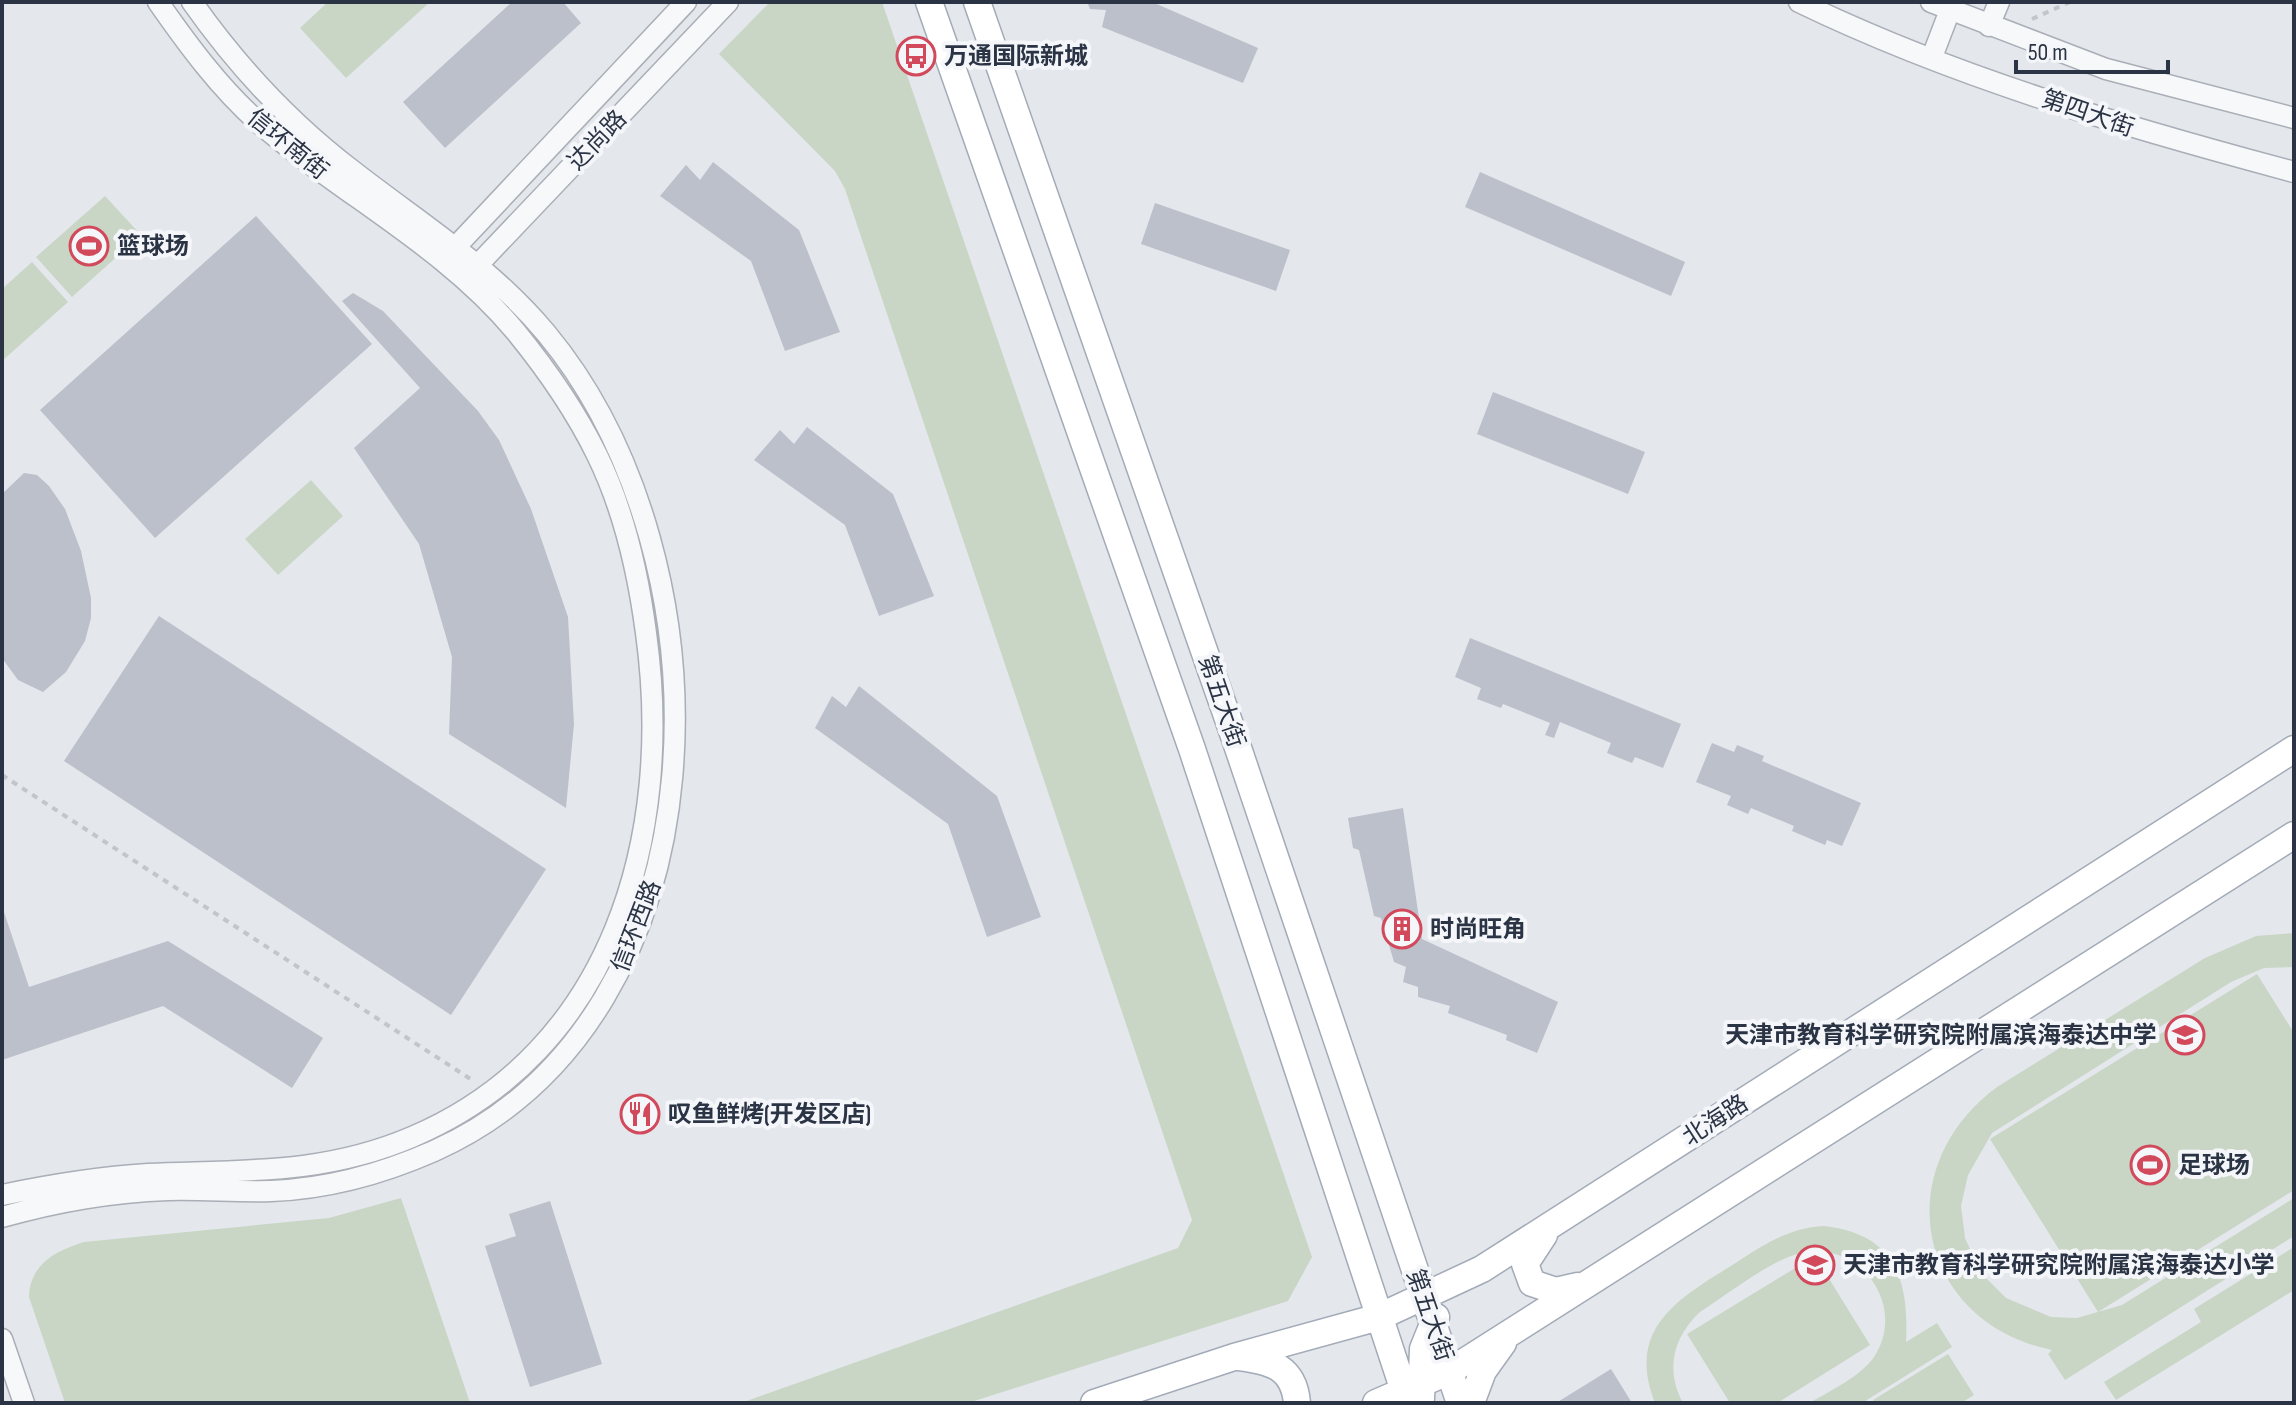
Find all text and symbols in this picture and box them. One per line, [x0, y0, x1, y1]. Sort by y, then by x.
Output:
scale bar [2016, 24, 2168, 74]
bus stop icon: 万通国际新城 [895, 35, 937, 77]
text: 50 m [2028, 38, 2068, 67]
place label: 万通国际新城 [944, 42, 1088, 71]
street label: 第四大街 [2038, 84, 2138, 143]
street label: 信环南街 [241, 103, 334, 186]
street label: 达尚路 [562, 104, 633, 176]
sports icon: 篮球场 [68, 225, 110, 267]
place label: 篮球场 [117, 232, 189, 261]
street label: 第五大街 [1192, 651, 1251, 751]
street label: 信环西路 [606, 876, 667, 976]
building icon: 时尚旺角 [1381, 908, 1423, 950]
place label: 时尚旺角 [1430, 915, 1526, 944]
school or university icon: 天津市教育科学研究院附属滨海泰达中学 [2164, 1014, 2206, 1056]
place label: 天津市教育科学研究院附属滨海泰达中学 [1725, 1021, 2157, 1050]
street label: 北海路 [1677, 1089, 1753, 1152]
restaurant icon: 叹鱼鲜烤(开发区店) [619, 1093, 661, 1135]
place label: 叹鱼鲜烤(开发区店) [668, 1100, 871, 1129]
sports icon: 足球场 [2129, 1144, 2171, 1186]
place label: 足球场 [2178, 1151, 2250, 1180]
school or university icon: 天津市教育科学研究院附属滨海泰达小学 [1794, 1244, 1836, 1286]
place label: 天津市教育科学研究院附属滨海泰达小学 [1843, 1251, 2275, 1280]
street label: 第五大街 [1400, 1265, 1459, 1365]

